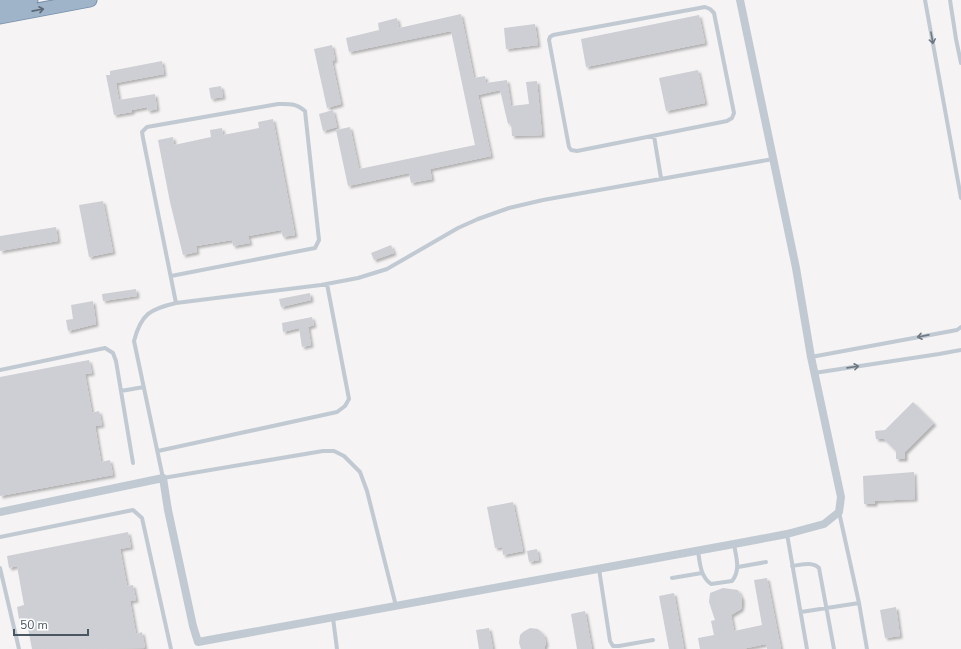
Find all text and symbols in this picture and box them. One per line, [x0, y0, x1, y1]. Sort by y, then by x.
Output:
one-way arrow [31, 5, 44, 13]
one-way arrow [928, 31, 936, 44]
one-way arrow [917, 332, 930, 340]
one-way arrow [846, 363, 859, 371]
scale bar [14, 611, 88, 637]
text: 50 m [20, 617, 48, 633]

